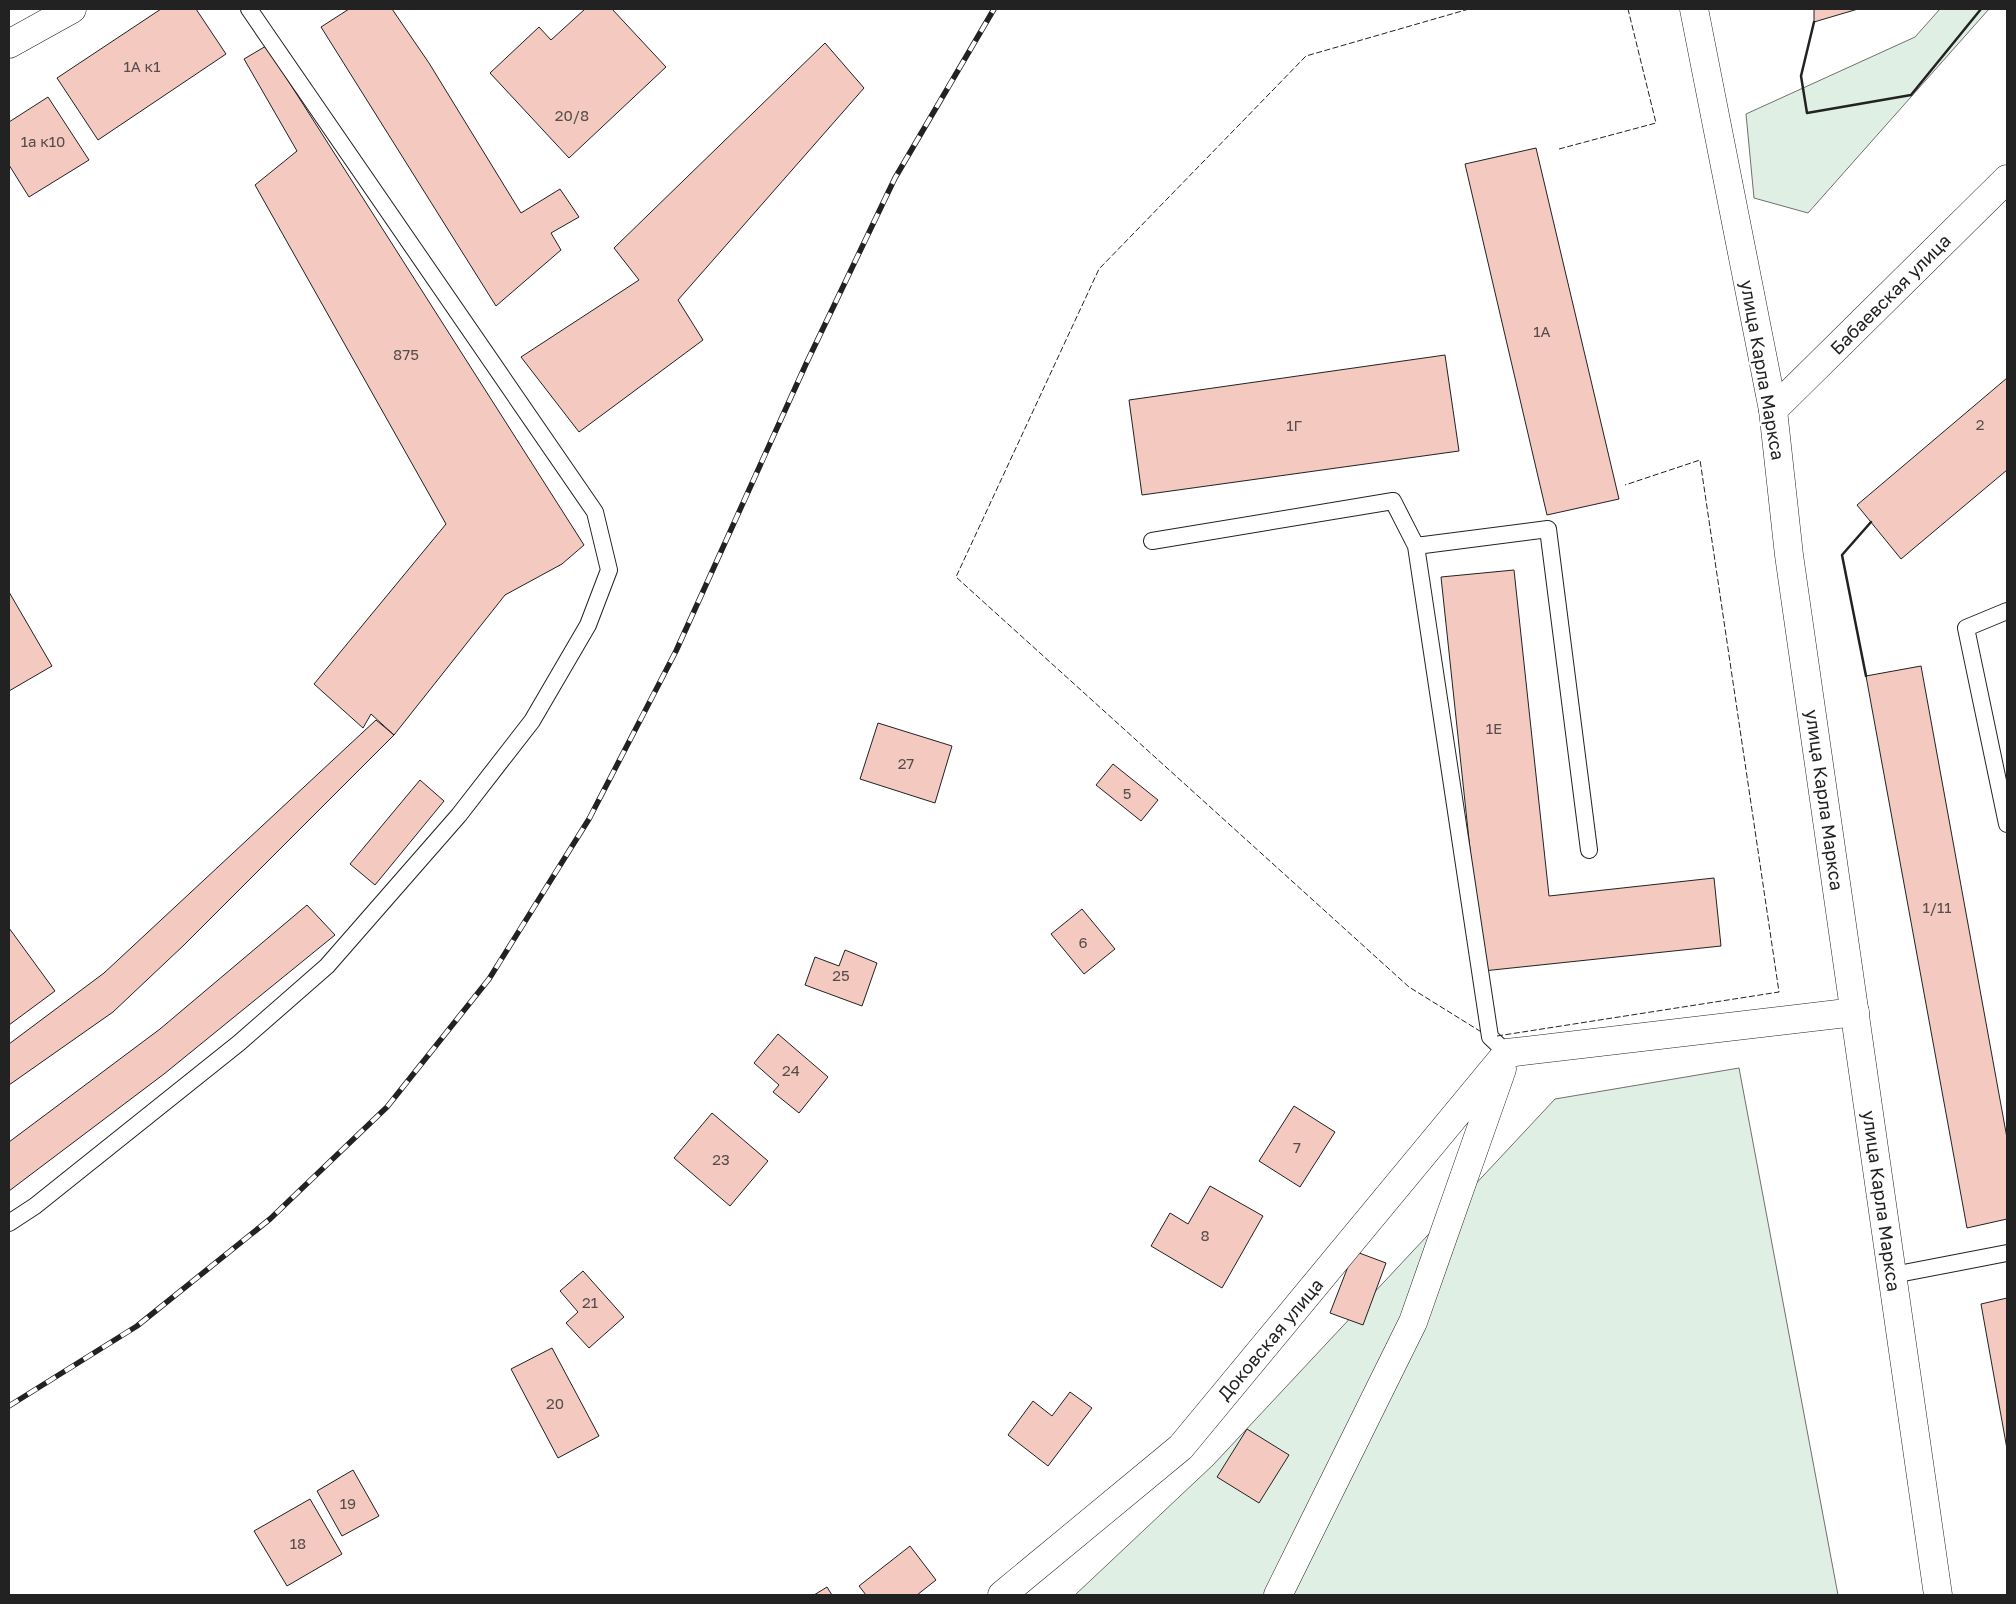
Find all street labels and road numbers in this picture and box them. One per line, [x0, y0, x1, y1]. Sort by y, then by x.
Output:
street label: Бабаевская улица [1825, 229, 1955, 359]
street label: улица Карла Маркса [1736, 278, 1790, 462]
street label: улица Карла Маркса [1801, 708, 1849, 892]
street label: улица Карла Маркса [1858, 1109, 1906, 1293]
street label: Доковская улица [1213, 1274, 1327, 1404]

